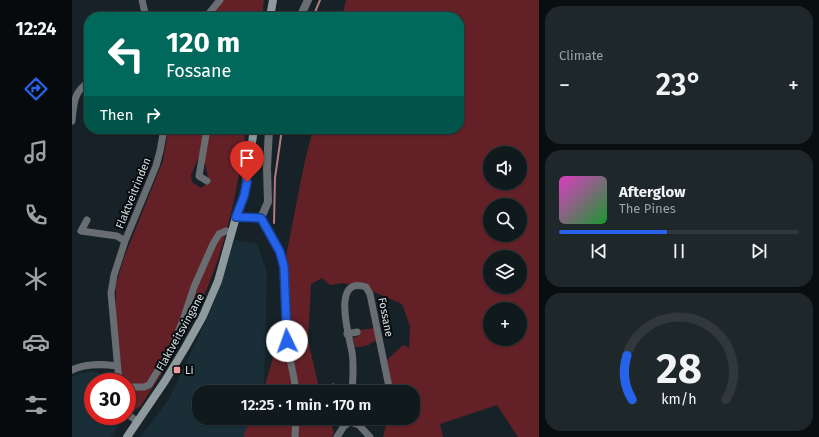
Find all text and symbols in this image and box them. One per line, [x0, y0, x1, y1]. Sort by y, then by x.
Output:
text: 12:24 [16, 18, 56, 40]
text: 120 m [166, 26, 240, 59]
icon: left [100, 28, 152, 80]
text: Climate [559, 48, 603, 63]
text: Fossane [166, 60, 231, 82]
text: 23° [656, 67, 702, 103]
text: − [559, 72, 570, 99]
text: + [788, 72, 799, 99]
icon: directions [22, 75, 50, 103]
icon: right [142, 104, 164, 126]
text: Then [100, 106, 134, 124]
icon: music [22, 138, 50, 166]
pin [230, 141, 264, 182]
map controls [483, 146, 527, 346]
button: sound [483, 146, 527, 190]
icon: arrive [236, 147, 258, 169]
street label: Flaktveitrinden [113, 156, 154, 231]
text: Afterglow [619, 183, 685, 201]
button: search [483, 198, 527, 242]
icon: phone [22, 201, 50, 229]
text: The Pines [619, 201, 676, 216]
icon: previous [588, 240, 610, 262]
icon: pause [668, 240, 690, 262]
icon: next [748, 240, 770, 262]
button: layers [483, 250, 527, 294]
icon: climate [22, 265, 50, 293]
street label: Flaktveitsvingane [154, 291, 207, 373]
street label: Fossane [375, 296, 396, 338]
button: + [483, 302, 527, 346]
position arrow [266, 320, 308, 362]
icon: car [22, 328, 50, 356]
text: 28 [656, 344, 702, 394]
place label: Li [185, 364, 194, 377]
marker: Li [172, 365, 182, 375]
speed limit sign: 30 [84, 373, 136, 425]
icon: filters [22, 391, 50, 419]
text: km/h [661, 391, 697, 408]
text: 12:25 · 1 min · 170 m [241, 396, 371, 414]

